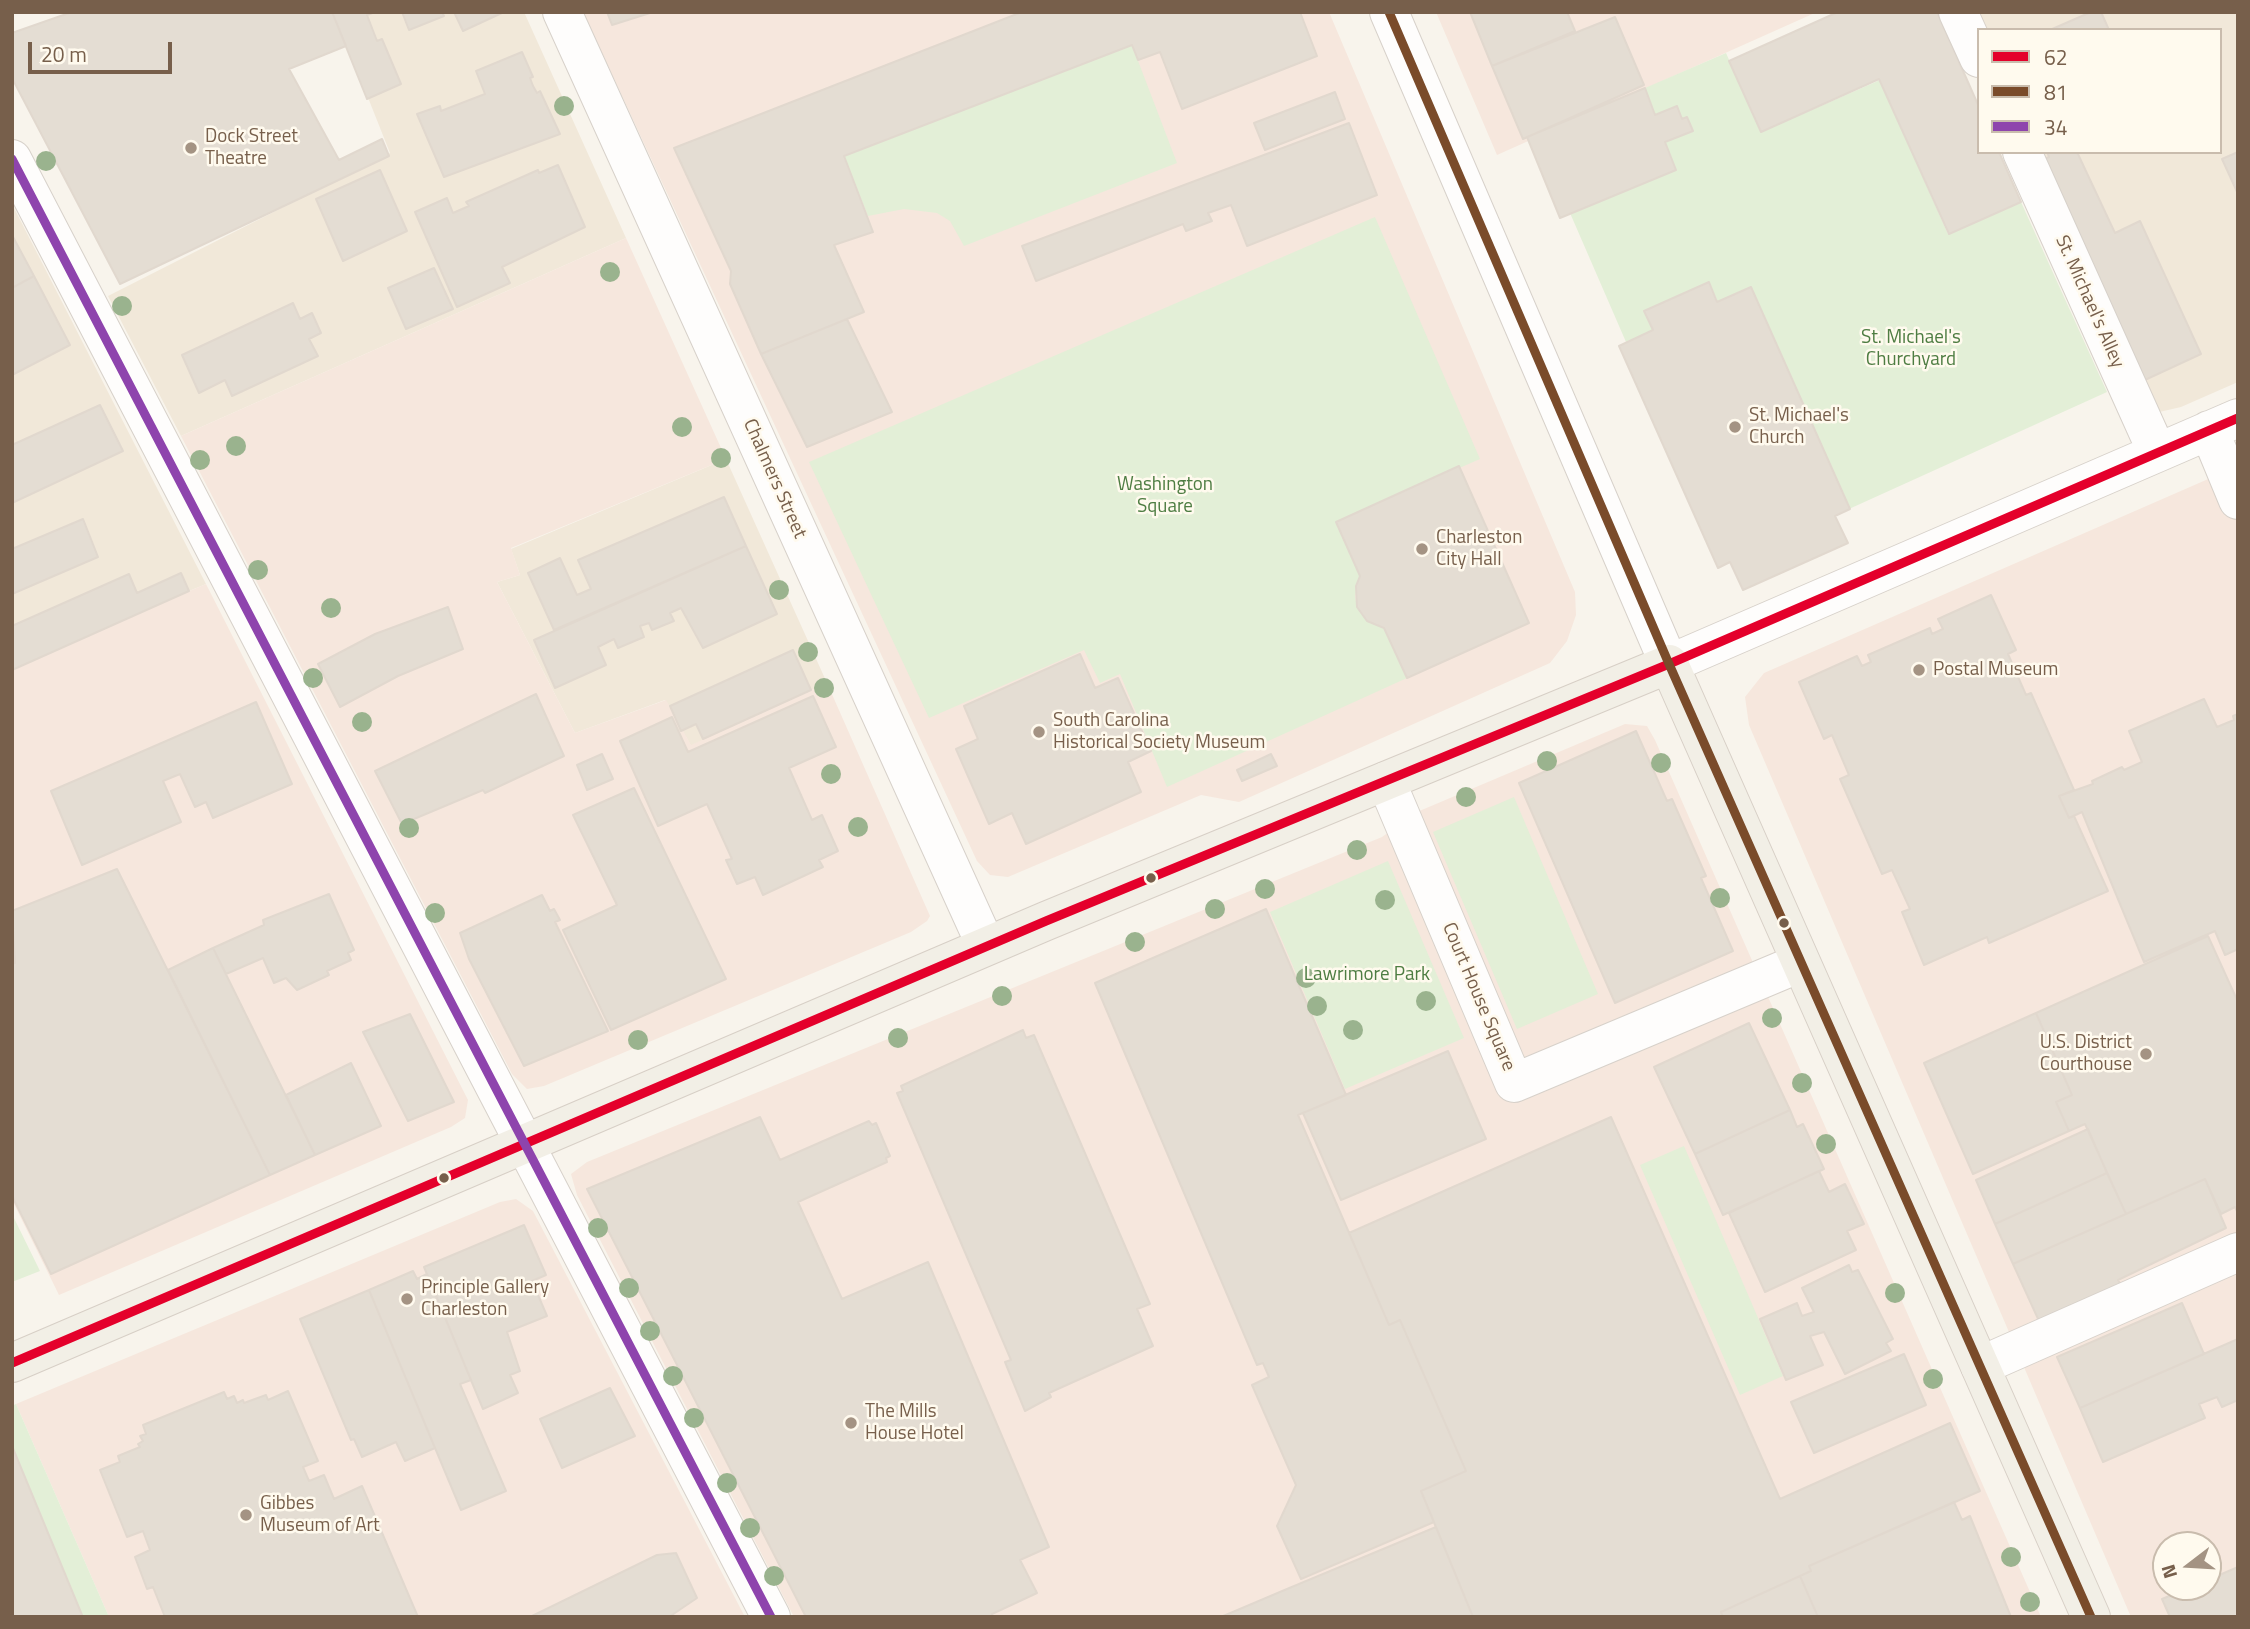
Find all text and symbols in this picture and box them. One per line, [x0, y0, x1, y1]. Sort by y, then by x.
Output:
scale bar [32, 28, 175, 72]
legend [1977, 28, 2222, 154]
text: 20 m [41, 38, 87, 70]
text: 62 [2044, 41, 2068, 73]
text: 81 [2044, 76, 2068, 108]
text: 34 [2044, 111, 2068, 143]
place label: Dock Street Theatre [205, 126, 298, 170]
marker: Dock Street Theatre [183, 140, 199, 156]
street label: St. Michael's Alley [2050, 232, 2128, 372]
park label: St. Michael's Churchyard [1861, 327, 1961, 371]
place label: St. Michael's Church [1749, 405, 1849, 449]
street label: Chalmers Street [737, 416, 811, 542]
marker: St. Michael's Church [1727, 419, 1743, 435]
park label: Washington Square [1117, 474, 1213, 518]
place label: Charleston City Hall [1436, 527, 1522, 571]
marker: Charleston City Hall [1414, 541, 1430, 557]
place label: Postal Museum [1933, 659, 2058, 681]
marker: Postal Museum [1911, 662, 1927, 678]
place label: South Carolina Historical Society Museum [1053, 710, 1265, 754]
marker: South Carolina Historical Society Museum [1031, 724, 1047, 740]
unlabelled marker [1144, 871, 1158, 885]
unlabelled marker [1777, 916, 1791, 930]
street label: Court House Square [1436, 919, 1520, 1075]
park label: Lawrimore Park [1304, 964, 1430, 986]
place label: U.S. District Courthouse [2040, 1032, 2132, 1076]
marker: U.S. District Courthouse [2138, 1046, 2154, 1062]
unlabelled marker [437, 1171, 451, 1185]
place label: Principle Gallery Charleston [421, 1277, 549, 1321]
marker: Principle Gallery Charleston [399, 1291, 415, 1307]
place label: The Mills House Hotel [865, 1401, 964, 1445]
marker: The Mills House Hotel [843, 1415, 859, 1431]
place label: Gibbes Museum of Art [260, 1493, 380, 1537]
marker: Gibbes Museum of Art [238, 1507, 254, 1523]
north arrow [2152, 1531, 2222, 1601]
text: N [2153, 1561, 2184, 1582]

